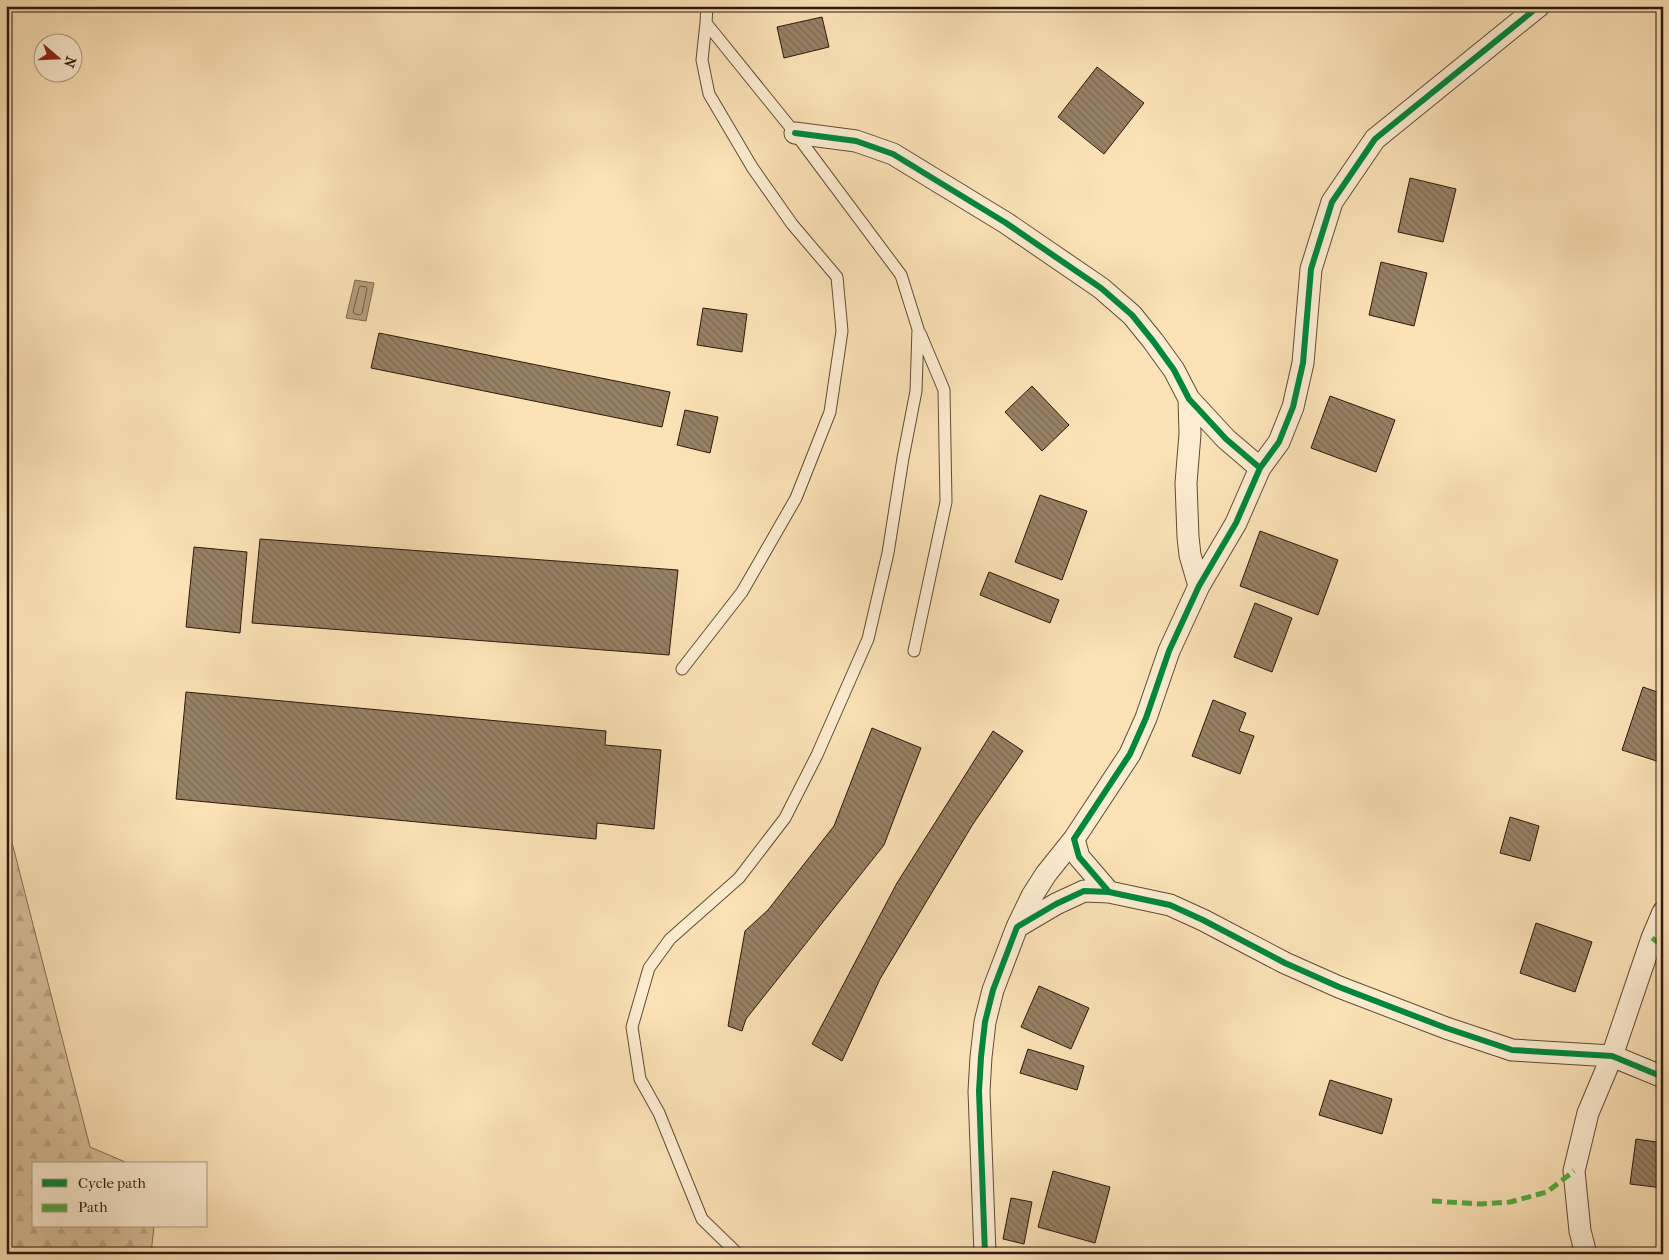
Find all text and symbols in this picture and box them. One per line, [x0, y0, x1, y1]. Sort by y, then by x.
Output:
north arrow [32, 32, 82, 82]
text: N [60, 54, 80, 70]
legend [32, 1162, 208, 1228]
text: Cycle path [78, 1174, 146, 1192]
text: Path [78, 1198, 108, 1216]

